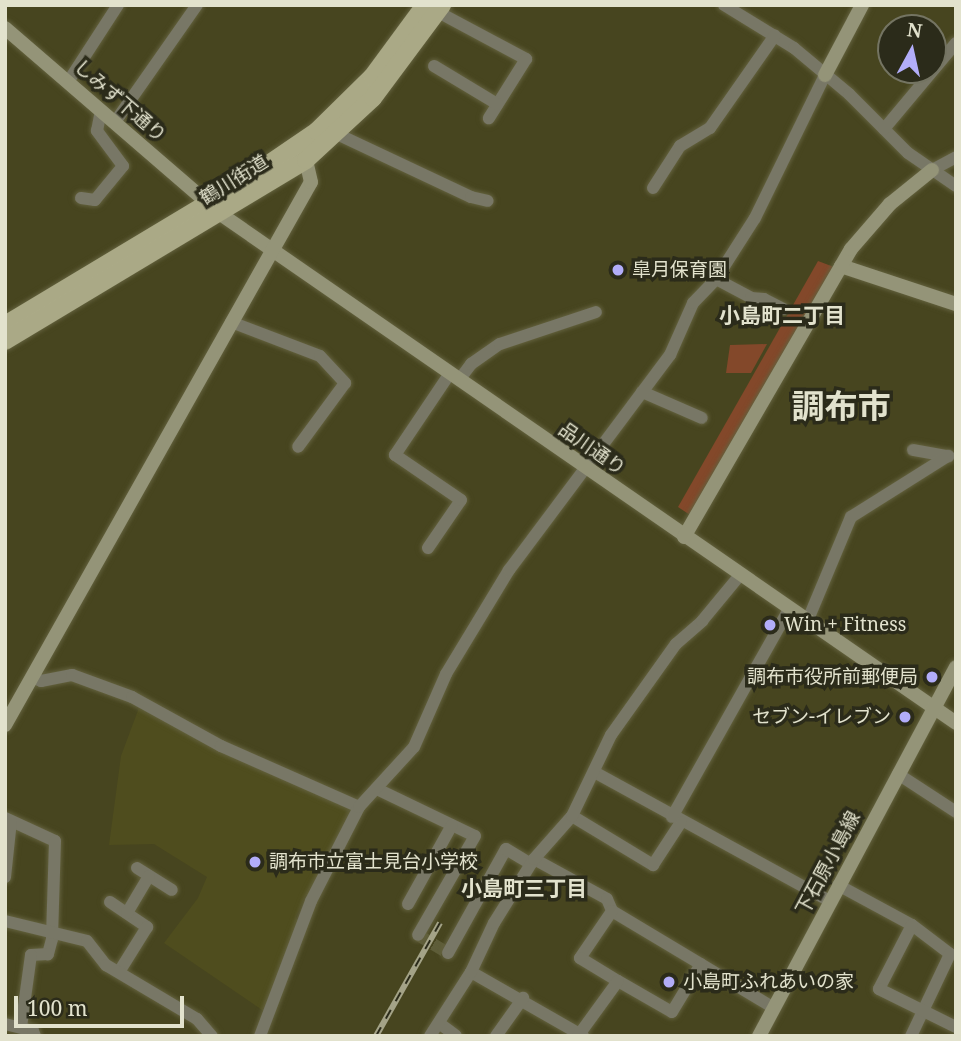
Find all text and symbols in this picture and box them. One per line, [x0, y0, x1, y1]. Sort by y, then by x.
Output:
north arrow [877, 14, 947, 84]
text: N [905, 16, 924, 44]
street label: しみず下通り [70, 55, 170, 147]
street label: 鶴川街道 [196, 150, 272, 210]
place label: 皐月保育園 [632, 259, 727, 281]
marker: 皐月保育園 [610, 262, 626, 278]
district label: 小島町二丁目 [719, 302, 845, 328]
district label: 調布市 [792, 386, 890, 426]
street label: 品川通り [554, 418, 630, 480]
place label: Win + Fitness [784, 614, 906, 636]
marker: Win + Fitness [762, 617, 778, 633]
place label: 調布市役所前郵便局 [747, 666, 918, 688]
marker: 調布市役所前郵便局 [924, 669, 940, 685]
place label: セブン-イレブン [752, 706, 891, 728]
marker: セブン-イレブン [897, 709, 913, 725]
street label: 下石原小島線 [791, 807, 865, 919]
place label: 調布市立富士見台小学校 [269, 851, 478, 873]
marker: 調布市立富士見台小学校 [247, 854, 263, 870]
district label: 小島町三丁目 [461, 875, 587, 901]
place label: 小島町ふれあいの家 [683, 971, 854, 993]
marker: 小島町ふれあいの家 [661, 974, 677, 990]
scale bar [18, 982, 187, 1026]
text: 100 m [27, 994, 88, 1022]

